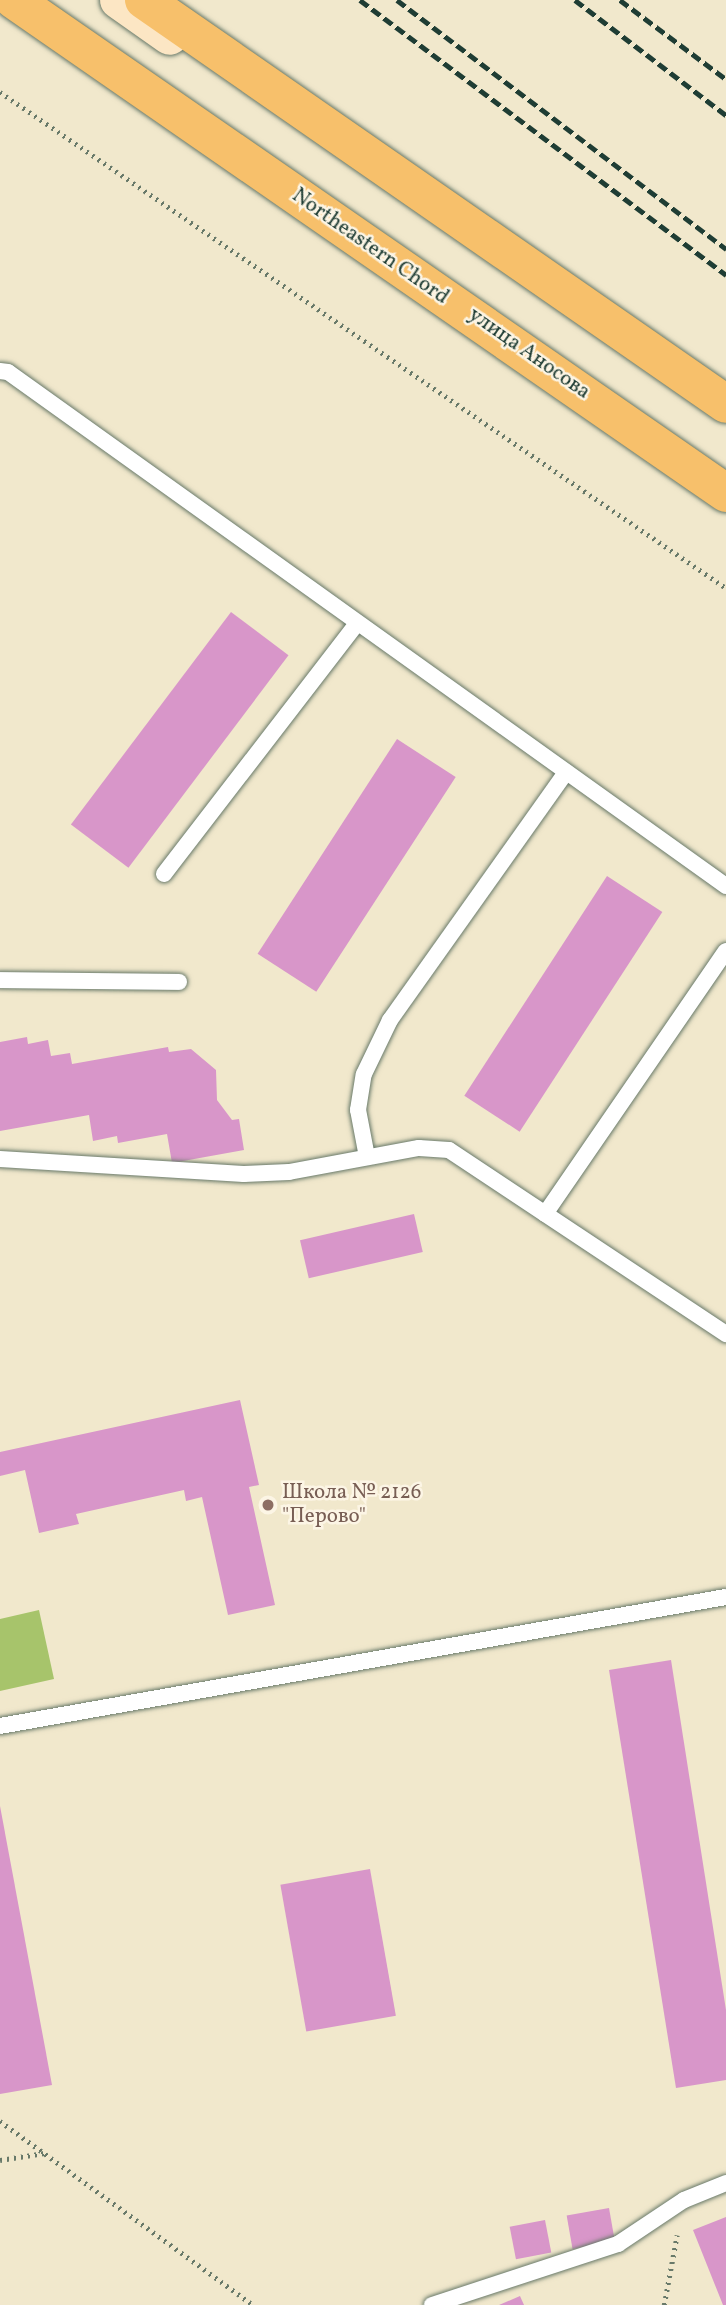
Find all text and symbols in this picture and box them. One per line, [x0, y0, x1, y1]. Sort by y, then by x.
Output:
street label: Northeastern Chord [287, 183, 453, 311]
street label: улица Аносова [463, 303, 595, 405]
place label: Школа № 2126 "Перово" [282, 1480, 421, 1530]
marker: Школа № 2126 "Перово" [260, 1497, 276, 1513]

